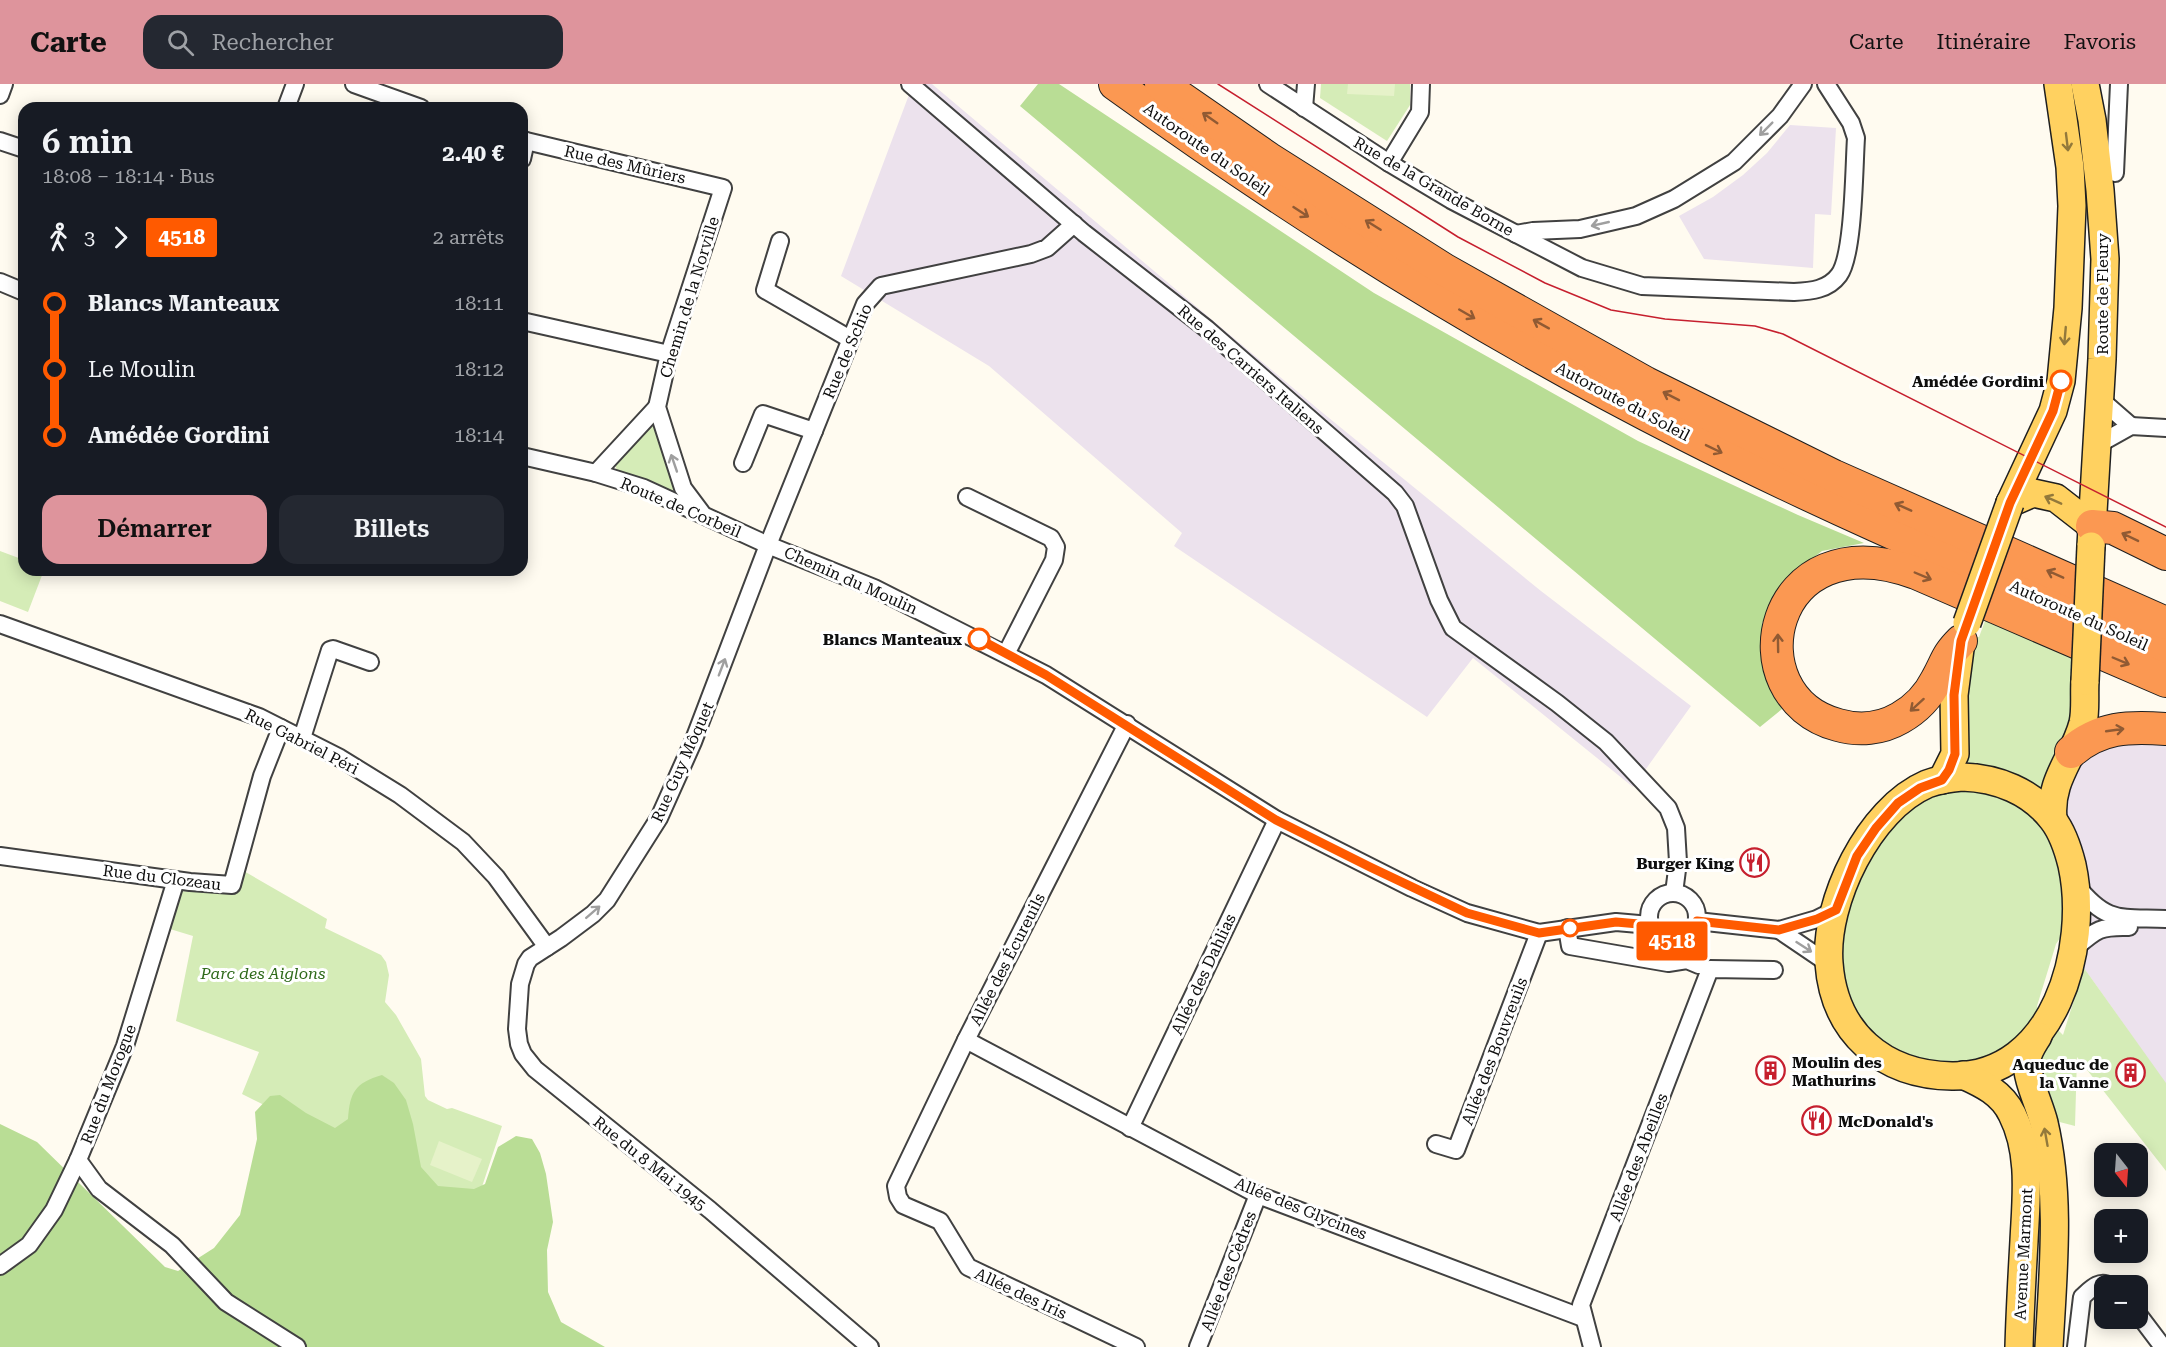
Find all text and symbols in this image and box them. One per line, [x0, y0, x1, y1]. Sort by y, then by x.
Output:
search box [143, 15, 563, 69]
text: Carte [30, 26, 107, 59]
icon: search [164, 26, 197, 59]
text: Rechercher [212, 30, 334, 55]
text: Carte [1849, 30, 1904, 54]
text: Itinéraire [1937, 30, 2031, 54]
text: Favoris [2064, 30, 2136, 54]
street label: Autoroute du Soleil [1140, 99, 1273, 200]
one-way arrow [1203, 112, 1219, 124]
text: 6 min [42, 122, 133, 161]
one-way arrow [1759, 122, 1774, 137]
one-way arrow [2062, 131, 2073, 151]
street label: Rue de la Grande Borne [1350, 133, 1517, 240]
text: 2.40 € [442, 141, 504, 166]
street label: Rue des Mûriers [562, 141, 688, 188]
text: 18:08 – 18:14 · Bus [42, 164, 214, 188]
one-way arrow [1292, 207, 1309, 219]
street label: Chemin de la Norville [656, 214, 723, 380]
one-way arrow [1365, 219, 1382, 231]
one-way arrow [1591, 219, 1610, 231]
icon: walk [42, 221, 75, 254]
icon: forward [104, 221, 137, 254]
text: 3 [84, 225, 95, 249]
text: 4518 [158, 225, 205, 249]
text: 2 arrêts [433, 225, 504, 249]
street label: Route de Fleury [2093, 232, 2112, 355]
text: Blancs Manteaux [88, 291, 279, 316]
text: 18:11 [454, 291, 504, 315]
street label: Rue de Schio [819, 301, 876, 401]
street label: Rue des Carriers Italiens [1174, 301, 1328, 438]
one-way arrow [1458, 309, 1475, 321]
one-way arrow [1533, 318, 1550, 330]
one-way arrow [2059, 326, 2070, 346]
text: Le Moulin [88, 357, 195, 382]
text: 18:12 [454, 357, 504, 381]
street label: Autoroute du Soleil [1552, 358, 1693, 445]
marker: Amédée Gordini [2050, 370, 2072, 392]
place label: Amédée Gordini [1912, 372, 2045, 391]
one-way arrow [1662, 390, 1680, 401]
text: Amédée Gordini [88, 423, 270, 448]
text: 18:14 [454, 423, 504, 447]
one-way arrow [1705, 443, 1723, 455]
one-way arrow [668, 454, 679, 473]
street label: Route de Corbeil [617, 473, 744, 542]
one-way arrow [2044, 494, 2062, 505]
button: Démarrer [42, 495, 267, 564]
button: Billets [279, 495, 504, 564]
one-way arrow [1895, 501, 1913, 512]
one-way arrow [2122, 530, 2140, 542]
street label: Chemin du Moulin [781, 542, 921, 618]
one-way arrow [2046, 568, 2064, 579]
one-way arrow [1913, 571, 1932, 582]
street label: Autoroute du Soleil [2007, 576, 2151, 655]
marker: Blancs Manteaux [968, 628, 990, 650]
place label: Blancs Manteaux [823, 630, 963, 649]
one-way arrow [1772, 634, 1784, 654]
one-way arrow [2112, 656, 2130, 668]
one-way arrow [717, 658, 728, 677]
one-way arrow [1909, 698, 1924, 712]
street label: Rue Guy Môquet [647, 699, 718, 825]
street label: Rue Gabriel Péri [242, 705, 362, 778]
one-way arrow [2105, 725, 2125, 736]
restaurant icon: Burger King [1739, 847, 1771, 879]
place label: Burger King [1636, 854, 1734, 873]
street label: Rue du Clozeau [102, 861, 222, 894]
street label: Allée des Écureuils [966, 890, 1049, 1028]
one-way arrow [585, 906, 601, 919]
street label: Allée des Dahlias [1167, 910, 1240, 1038]
unlabelled marker [1561, 919, 1579, 937]
line badge: 4518 [1630, 922, 1714, 960]
text: 4518 [1648, 929, 1696, 953]
one-way arrow [1795, 941, 1812, 953]
park label: Parc des Aiglons [199, 964, 326, 983]
street label: Allée des Bouvreuils [1458, 974, 1531, 1128]
street label: Rue du Morogue [77, 1021, 140, 1147]
place label: Moulin des Mathurins [1792, 1053, 1882, 1090]
building icon: Moulin des Mathurins [1755, 1055, 1787, 1087]
place label: Aqueduc de la Vanne [2012, 1055, 2109, 1092]
building icon: Aqueduc de la Vanne [2114, 1057, 2146, 1089]
street label: Allée des Abeilles [1605, 1090, 1672, 1224]
restaurant icon: McDonald's [1801, 1105, 1833, 1137]
street label: Rue du 8 Mai 1945 [589, 1112, 710, 1215]
place label: McDonald's [1838, 1112, 1933, 1131]
one-way arrow [2041, 1128, 2052, 1148]
north arrow [2094, 1143, 2148, 1197]
map controls [2094, 1143, 2148, 1329]
street label: Allée des Glycines [1232, 1173, 1370, 1244]
street label: Avenue Marmont [2011, 1187, 2036, 1321]
street label: Allée des Cèdres [1197, 1208, 1260, 1334]
button: + [2094, 1209, 2148, 1263]
street label: Allée des Iris [972, 1264, 1070, 1323]
button: − [2094, 1275, 2148, 1329]

